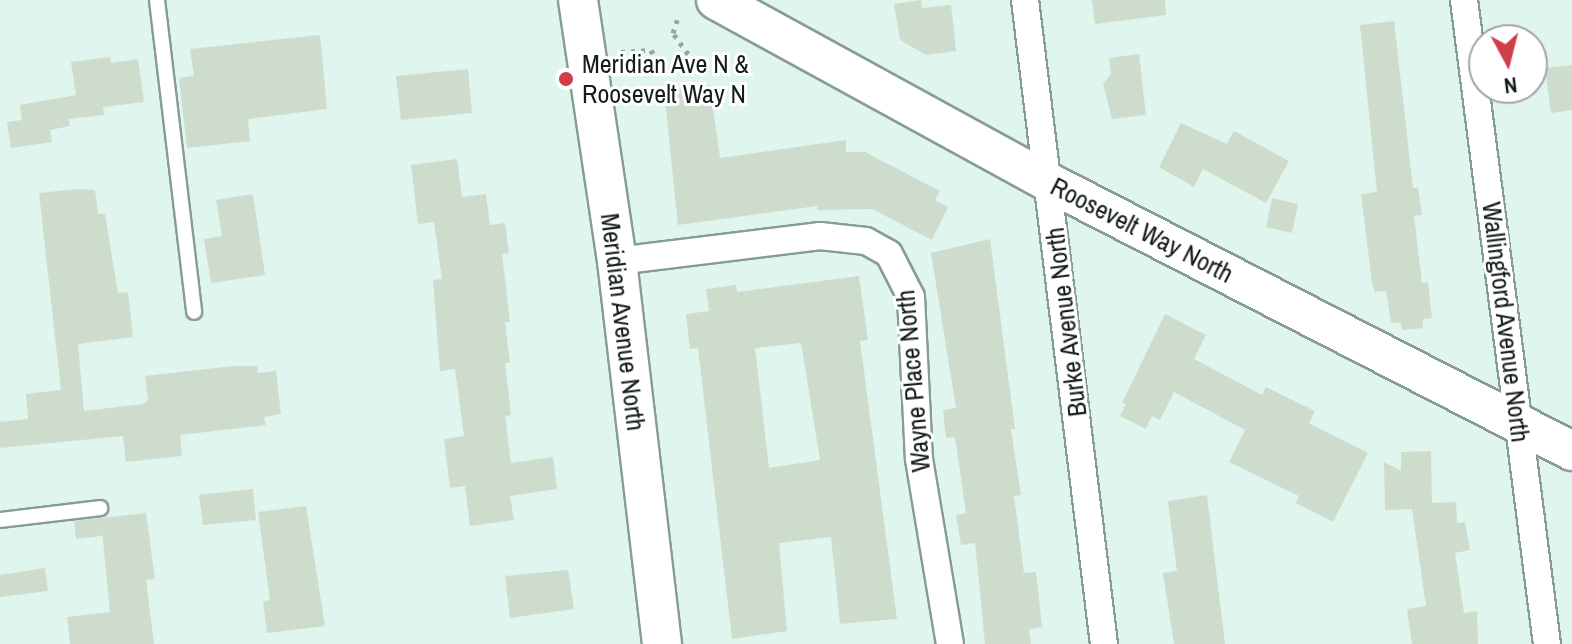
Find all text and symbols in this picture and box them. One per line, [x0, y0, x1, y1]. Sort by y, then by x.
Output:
north arrow [1468, 24, 1548, 104]
place label: Meridian Ave N & Roosevelt Way N [582, 48, 750, 110]
marker: Meridian Ave N & Roosevelt Way N [557, 70, 575, 88]
text: N [1502, 70, 1519, 102]
street label: Roosevelt Way North [1046, 171, 1238, 289]
street label: Wallingford Avenue North [1476, 200, 1536, 444]
street label: Meridian Avenue North [594, 211, 652, 433]
street label: Burke Avenue North [1039, 225, 1093, 419]
street label: Wayne Place North [889, 289, 937, 473]

